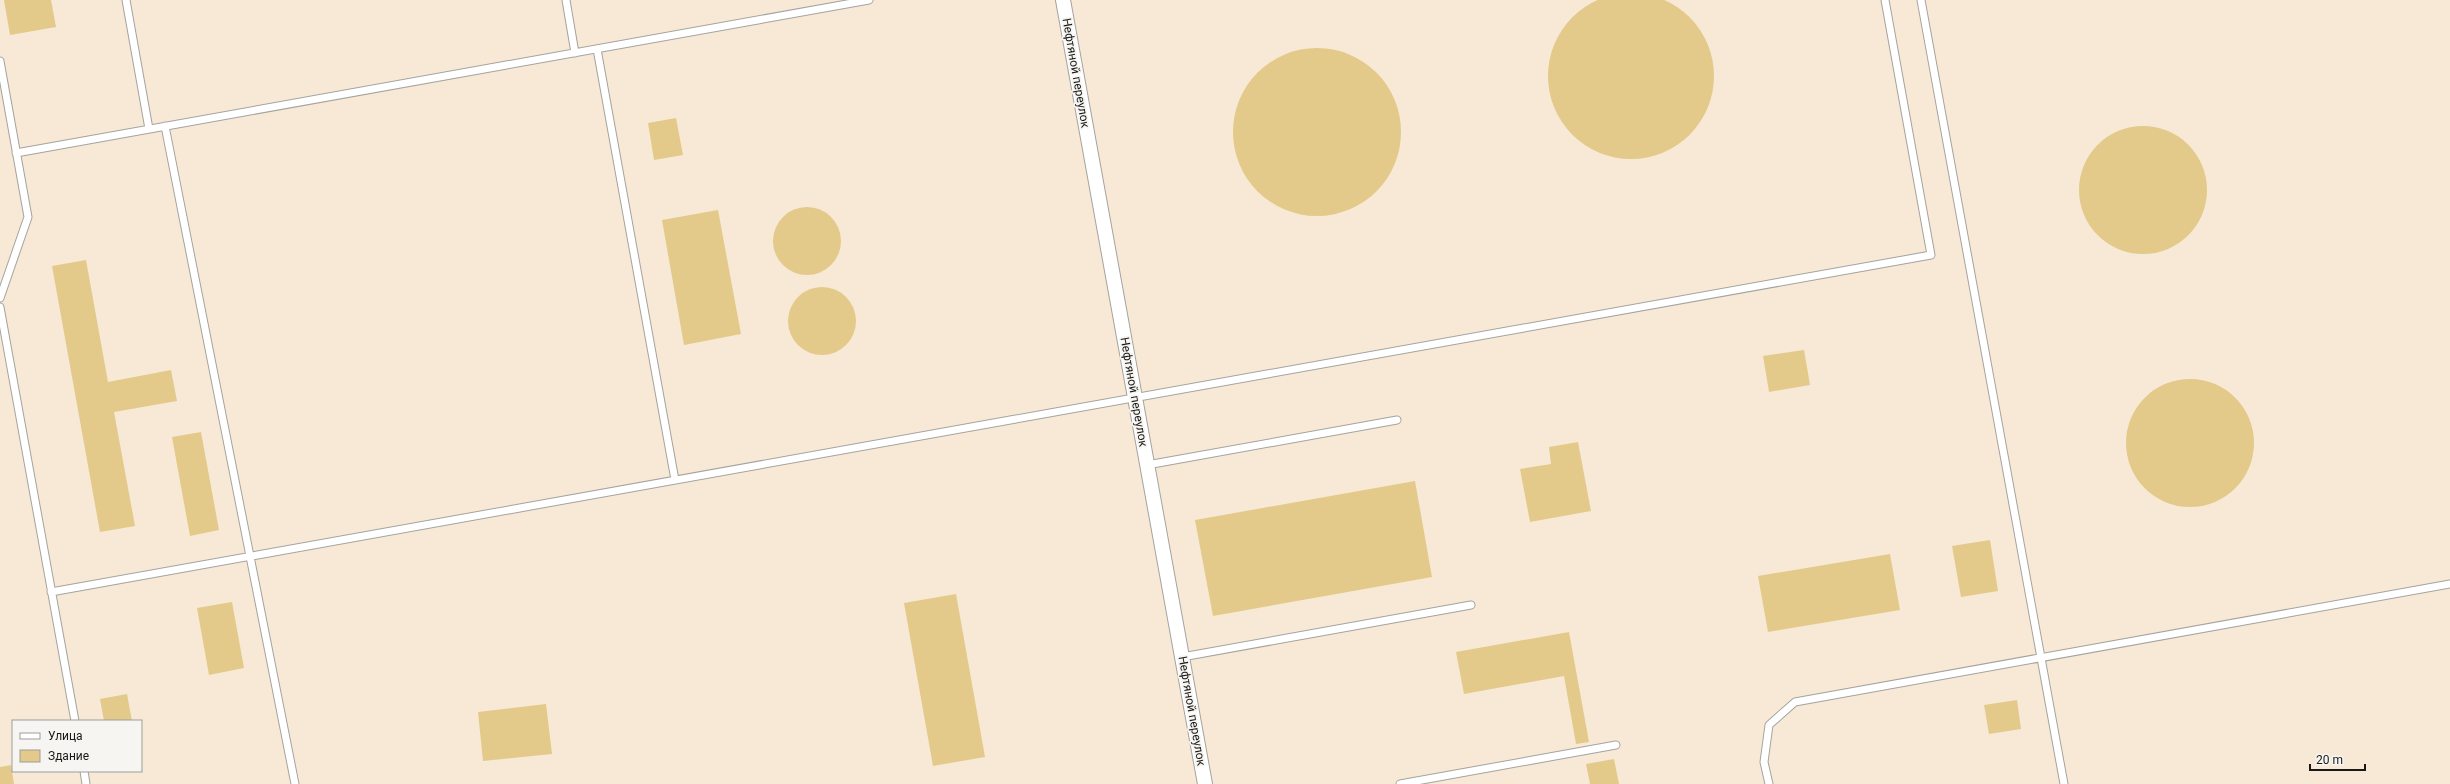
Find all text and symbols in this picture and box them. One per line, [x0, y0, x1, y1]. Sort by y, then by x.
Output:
street label: Нефтяной переулок [1059, 17, 1093, 129]
street label: Нефтяной переулок [1117, 336, 1151, 448]
street label: Нефтяной переулок [1175, 655, 1209, 767]
legend [12, 720, 142, 772]
text: Улица [48, 729, 83, 743]
scale bar [2310, 746, 2365, 772]
text: Здание [48, 749, 89, 763]
text: 20 m [2316, 753, 2343, 767]

